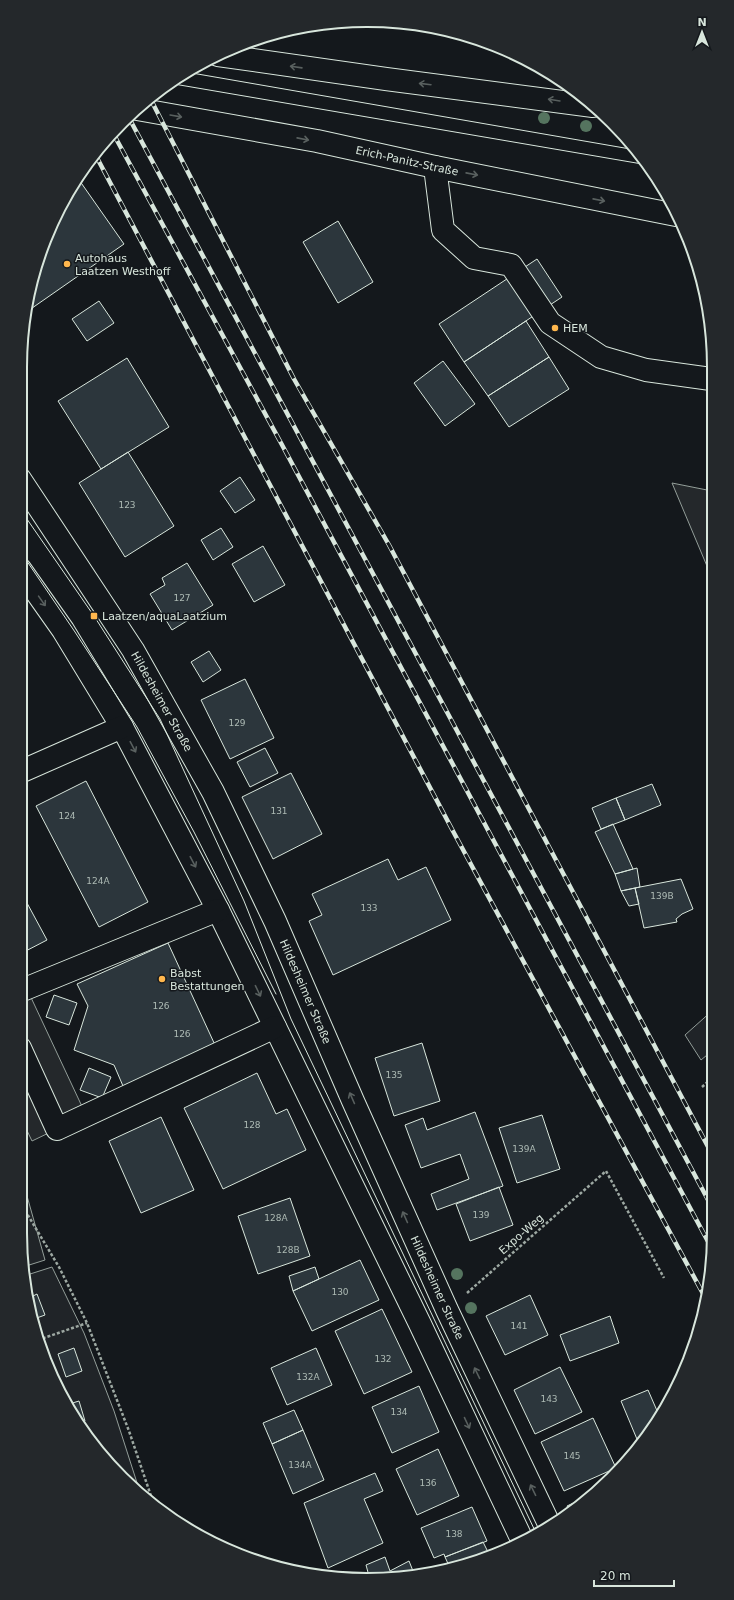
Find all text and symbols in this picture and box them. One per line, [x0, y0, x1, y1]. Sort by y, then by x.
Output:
north arrow [682, 12, 722, 52]
text: N [697, 16, 707, 29]
one-way arrow [290, 63, 303, 71]
one-way arrow [419, 80, 432, 88]
one-way arrow [548, 96, 561, 104]
one-way arrow [169, 112, 182, 120]
one-way arrow [297, 135, 310, 143]
street label: Erich-Panitz-Straße [354, 144, 460, 179]
one-way arrow [465, 171, 478, 179]
one-way arrow [592, 196, 605, 204]
place label: Autohaus Laatzen Westhoff [75, 252, 171, 278]
marker: Autohaus Laatzen Westhoff [62, 259, 72, 269]
place label: HEM [563, 322, 588, 335]
marker: HEM [550, 323, 560, 333]
house number: 123 [118, 500, 136, 510]
house number: 127 [173, 593, 191, 603]
one-way arrow [38, 595, 46, 606]
place label: Laatzen/aquaLaatzium [102, 610, 227, 623]
marker: Laatzen/aquaLaatzium [89, 611, 99, 621]
street label: Hildesheimer Straße [128, 649, 195, 754]
house number: 129 [228, 718, 246, 728]
one-way arrow [129, 741, 137, 753]
house number: 131 [270, 806, 288, 816]
house number: 124 [58, 811, 76, 821]
one-way arrow [190, 856, 197, 868]
house number: 124A [86, 876, 111, 886]
house number: 139B [650, 891, 674, 901]
house number: 133 [360, 903, 378, 913]
street label: Hildesheimer Straße [277, 938, 334, 1046]
place label: Babst Bestattungen [170, 967, 244, 993]
marker: Babst Bestattungen [157, 974, 167, 984]
one-way arrow [255, 984, 262, 996]
house number: 126 [152, 1001, 170, 1011]
house number: 126 [173, 1029, 191, 1039]
house number: 135 [385, 1070, 403, 1080]
one-way arrow [348, 1093, 355, 1105]
house number: 128 [243, 1120, 261, 1130]
house number: 139A [512, 1144, 537, 1154]
house number: 139 [472, 1210, 490, 1220]
one-way arrow [401, 1211, 408, 1223]
street label: Expo-Weg [496, 1211, 546, 1257]
house number: 128A [264, 1213, 289, 1223]
street label: Hildesheimer Straße [408, 1234, 466, 1342]
house number: 128B [276, 1245, 300, 1255]
house number: 130 [331, 1287, 349, 1297]
house number: 141 [510, 1321, 528, 1331]
house number: 132 [374, 1354, 392, 1364]
one-way arrow [473, 1367, 480, 1379]
house number: 132A [296, 1372, 321, 1382]
house number: 143 [540, 1394, 558, 1404]
house number: 134 [390, 1407, 408, 1417]
one-way arrow [464, 1417, 471, 1429]
house number: 145 [563, 1451, 581, 1461]
house number: 134A [288, 1460, 313, 1470]
house number: 136 [419, 1478, 437, 1488]
one-way arrow [529, 1485, 536, 1497]
house number: 138 [445, 1529, 463, 1539]
scale bar [594, 1562, 674, 1588]
text: 20 m [600, 1569, 631, 1583]

